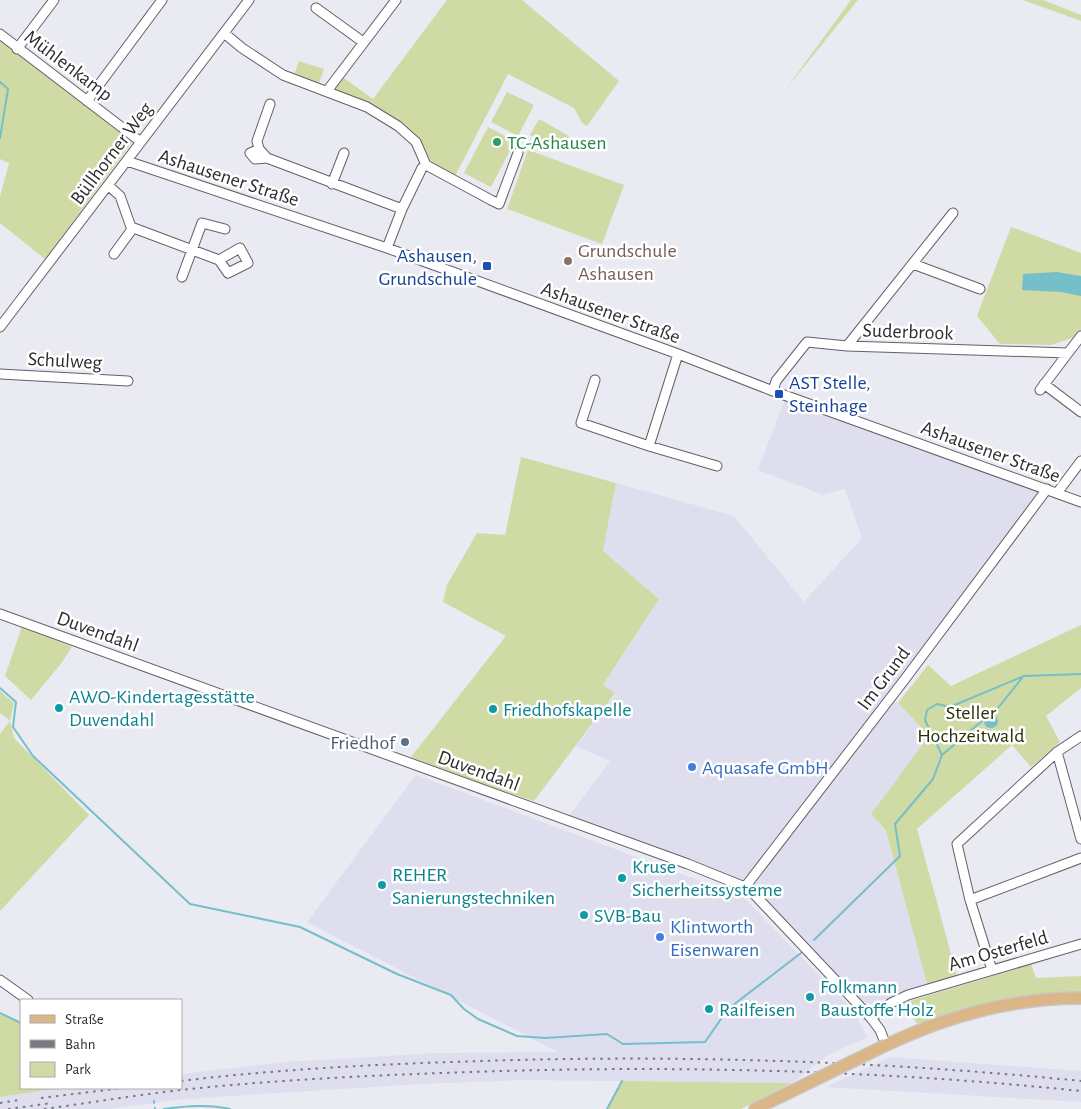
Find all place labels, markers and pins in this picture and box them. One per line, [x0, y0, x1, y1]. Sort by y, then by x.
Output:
place label: TC-Ashausen [507, 133, 607, 153]
marker: TC-Ashausen [491, 136, 503, 148]
place label: Grundschule Ashausen [578, 241, 677, 284]
place label: Ashausen, Grundschule [378, 246, 477, 289]
marker: Grundschule Ashausen [562, 255, 574, 267]
marker: Ashausen, Grundschule [481, 260, 493, 272]
place label: AST Stelle, Steinhage [789, 373, 871, 416]
marker: AST Stelle, Steinhage [773, 388, 785, 400]
place label: AWO-Kindertagesstätte Duvendahl [69, 687, 255, 730]
place label: Friedhofskapelle [503, 700, 632, 720]
marker: AWO-Kindertagesstätte Duvendahl [53, 702, 65, 714]
marker: Friedhofskapelle [487, 703, 499, 715]
place label: Friedhof [330, 733, 396, 753]
marker: Friedhof [399, 736, 411, 748]
place label: Aquasafe GmbH [702, 758, 829, 778]
marker: Aquasafe GmbH [686, 761, 698, 773]
place label: Kruse Sicherheitssysteme [632, 857, 782, 900]
place label: REHER Sanierungstechniken [392, 865, 555, 908]
marker: Kruse Sicherheitssysteme [616, 872, 628, 884]
marker: REHER Sanierungstechniken [376, 879, 388, 891]
place label: SVB-Bau [594, 906, 661, 926]
marker: SVB-Bau [578, 909, 590, 921]
place label: Klintworth Eisenwaren [670, 917, 759, 960]
marker: Klintworth Eisenwaren [654, 931, 666, 943]
place label: Folkmann Baustoffe Holz [820, 977, 934, 1020]
marker: Folkmann Baustoffe Holz [804, 991, 816, 1003]
place label: Railfeisen [719, 1000, 795, 1020]
marker: Railfeisen [703, 1003, 715, 1015]

